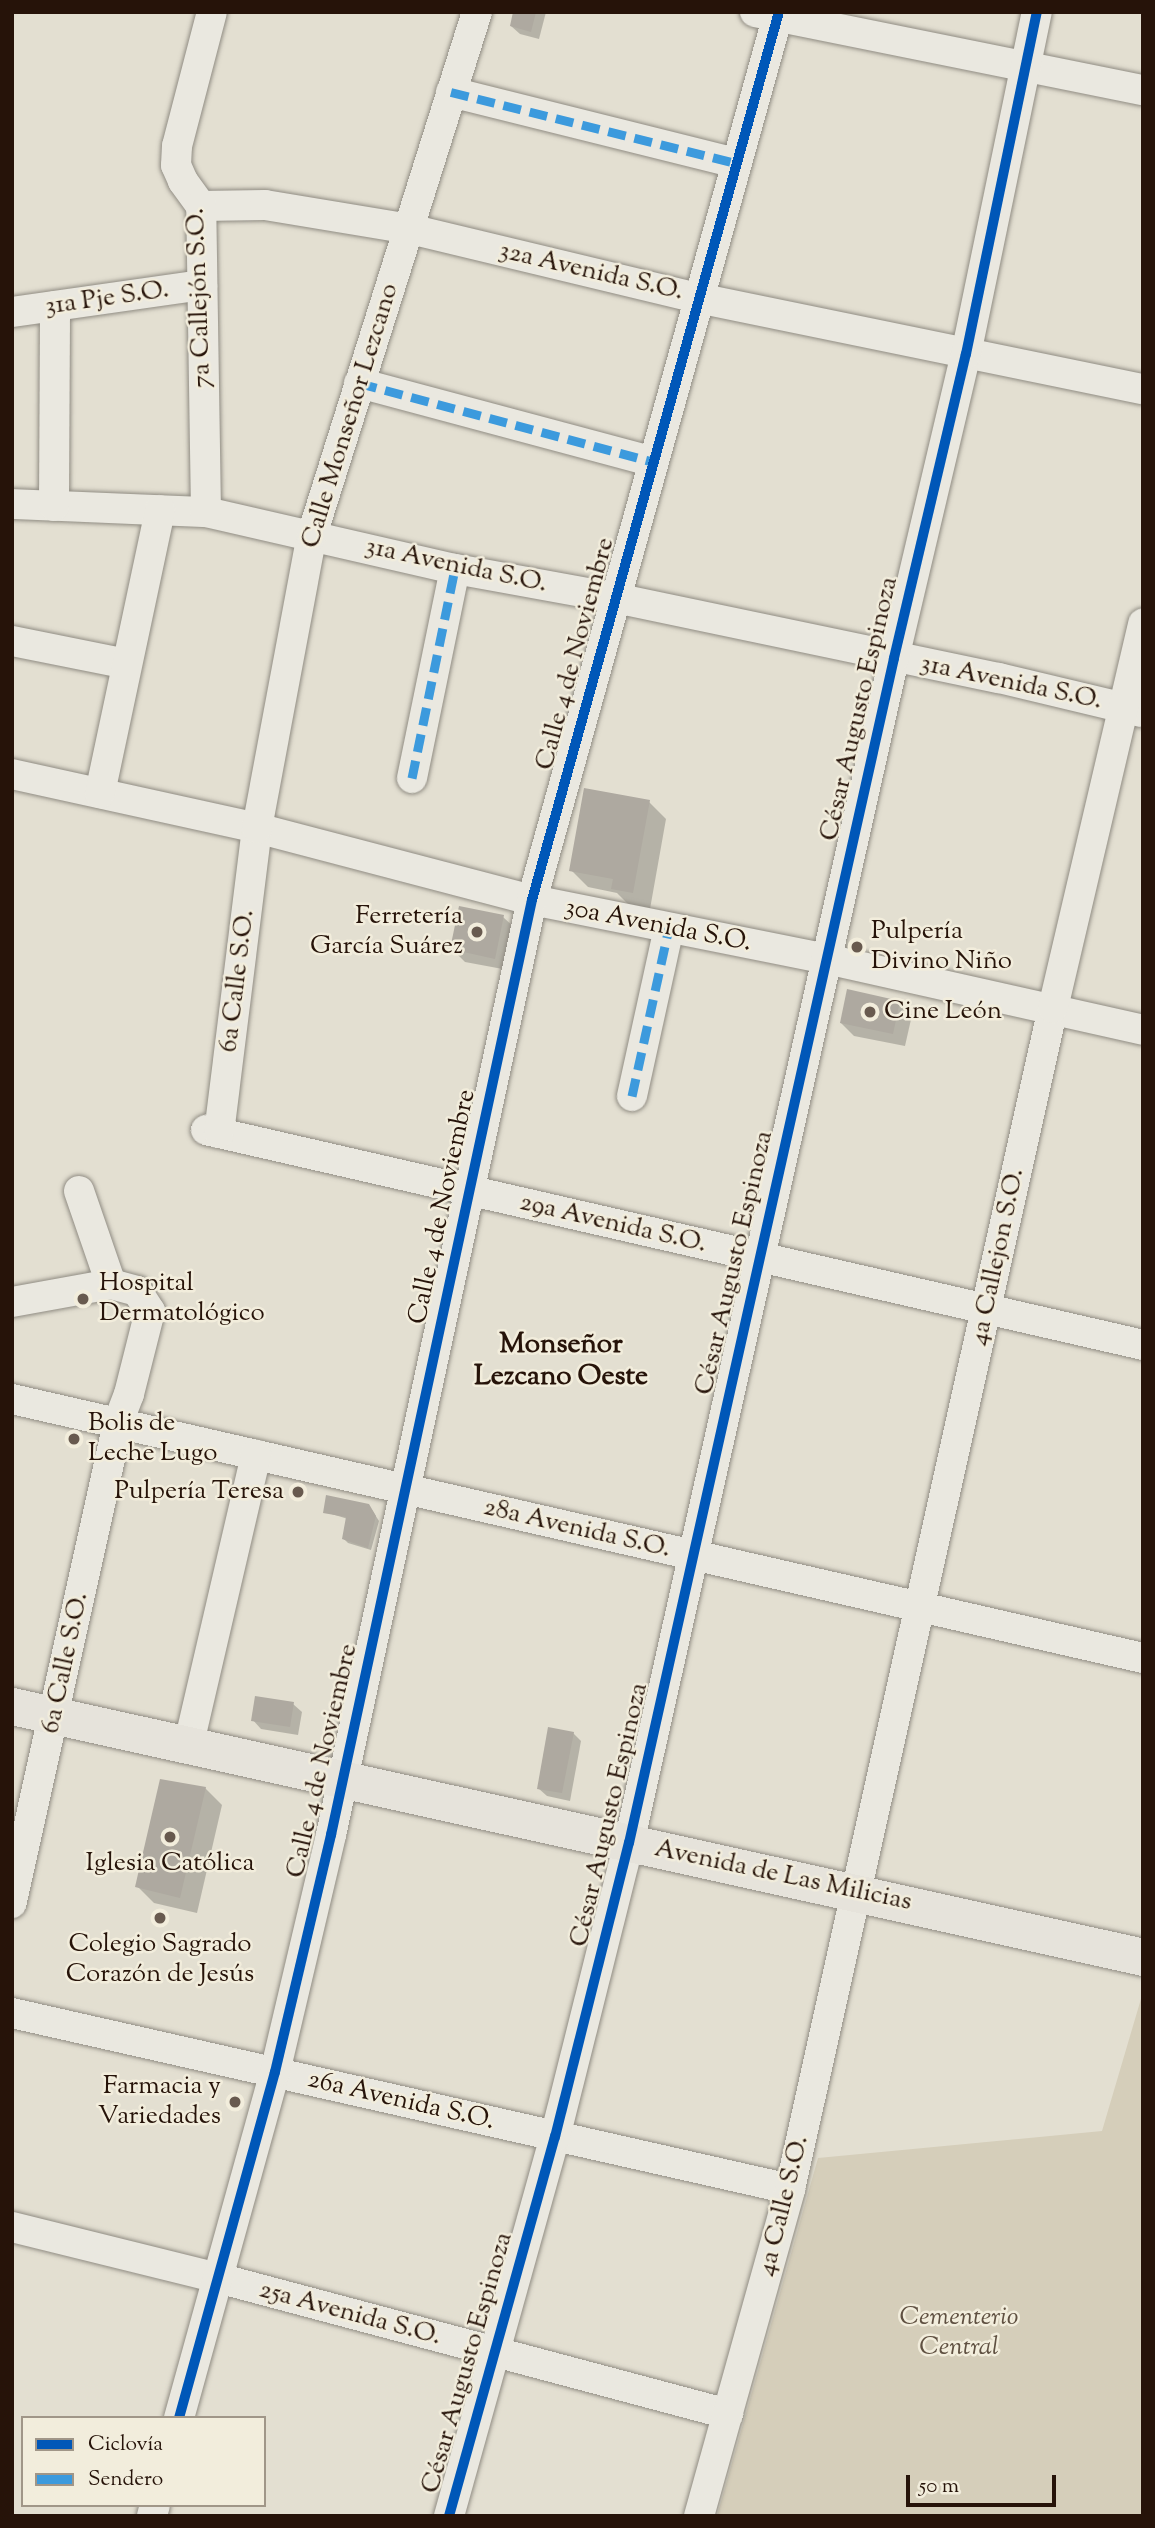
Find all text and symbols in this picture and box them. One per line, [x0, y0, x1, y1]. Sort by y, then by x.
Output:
street label: 7a Callejón S.O. [181, 207, 219, 389]
street label: 32a Avenida S.O. [496, 236, 686, 308]
street label: 31a Pje S.O. [43, 275, 171, 323]
street label: Calle Monseñor Lezcano [296, 280, 406, 552]
street label: 31a Avenida S.O. [362, 532, 550, 600]
street label: Calle 4 de Noviembre [530, 534, 622, 774]
street label: César Augusto Espinoza [814, 574, 906, 844]
street label: 31a Avenida S.O. [917, 649, 1105, 717]
street label: 30a Avenida S.O. [562, 893, 754, 959]
place label: Ferretería García Suárez [310, 901, 463, 962]
street label: 6a Calle S.O. [214, 908, 262, 1054]
place label: Pulpería Divino Niño [871, 916, 1012, 978]
marker: Ferretería García Suárez [469, 924, 485, 940]
marker: Pulpería Divino Niño [849, 939, 865, 955]
place label: Cine León [884, 996, 1002, 1028]
marker: Cine León [862, 1004, 878, 1020]
street label: Calle 4 de Noviembre [403, 1087, 483, 1327]
street label: César Augusto Espinoza [689, 1128, 781, 1398]
street label: 4a Callejon S.O. [964, 1166, 1032, 1348]
street label: 29a Avenida S.O. [517, 1187, 709, 1261]
place label: Hospital Dermatológico [99, 1268, 265, 1330]
marker: Hospital Dermatológico [73, 1289, 93, 1309]
district label: Monseñor Lezcano Oeste [474, 1328, 648, 1394]
place label: Bolis de Leche Lugo [88, 1408, 218, 1470]
marker: Bolis de Leche Lugo [66, 1431, 82, 1447]
place label: Pulpería Teresa [114, 1476, 284, 1508]
marker: Pulpería Teresa [290, 1484, 306, 1500]
street label: 28a Avenida S.O. [481, 1492, 673, 1566]
street label: 6a Calle S.O. [36, 1590, 96, 1736]
street label: Calle 4 de Noviembre [281, 1641, 365, 1881]
street label: César Augusto Espinoza [564, 1680, 656, 1950]
marker: Iglesia Católica [162, 1829, 178, 1845]
street label: Avenida de Las Milicias [652, 1833, 914, 1919]
place label: Iglesia Católica [86, 1848, 254, 1880]
marker: Colegio Sagrado Corazón de Jesús [152, 1910, 168, 1926]
place label: Colegio Sagrado Corazón de Jesús [66, 1929, 254, 1990]
street label: 26a Avenida S.O. [305, 2064, 497, 2138]
place label: Farmacia y Variedades [98, 2071, 221, 2132]
marker: Farmacia y Variedades [227, 2094, 243, 2110]
street label: 4a Calle S.O. [751, 2132, 817, 2280]
street label: César Augusto Espinoza [416, 2229, 520, 2497]
street label: 25a Avenida S.O. [256, 2275, 444, 2353]
park label: Cementerio Central [900, 2302, 1018, 2364]
legend [21, 2416, 266, 2507]
text: Ciclovía [88, 2430, 163, 2460]
scale bar [910, 2462, 1060, 2506]
text: Sendero [88, 2465, 163, 2495]
text: 50 m [919, 2472, 959, 2502]

